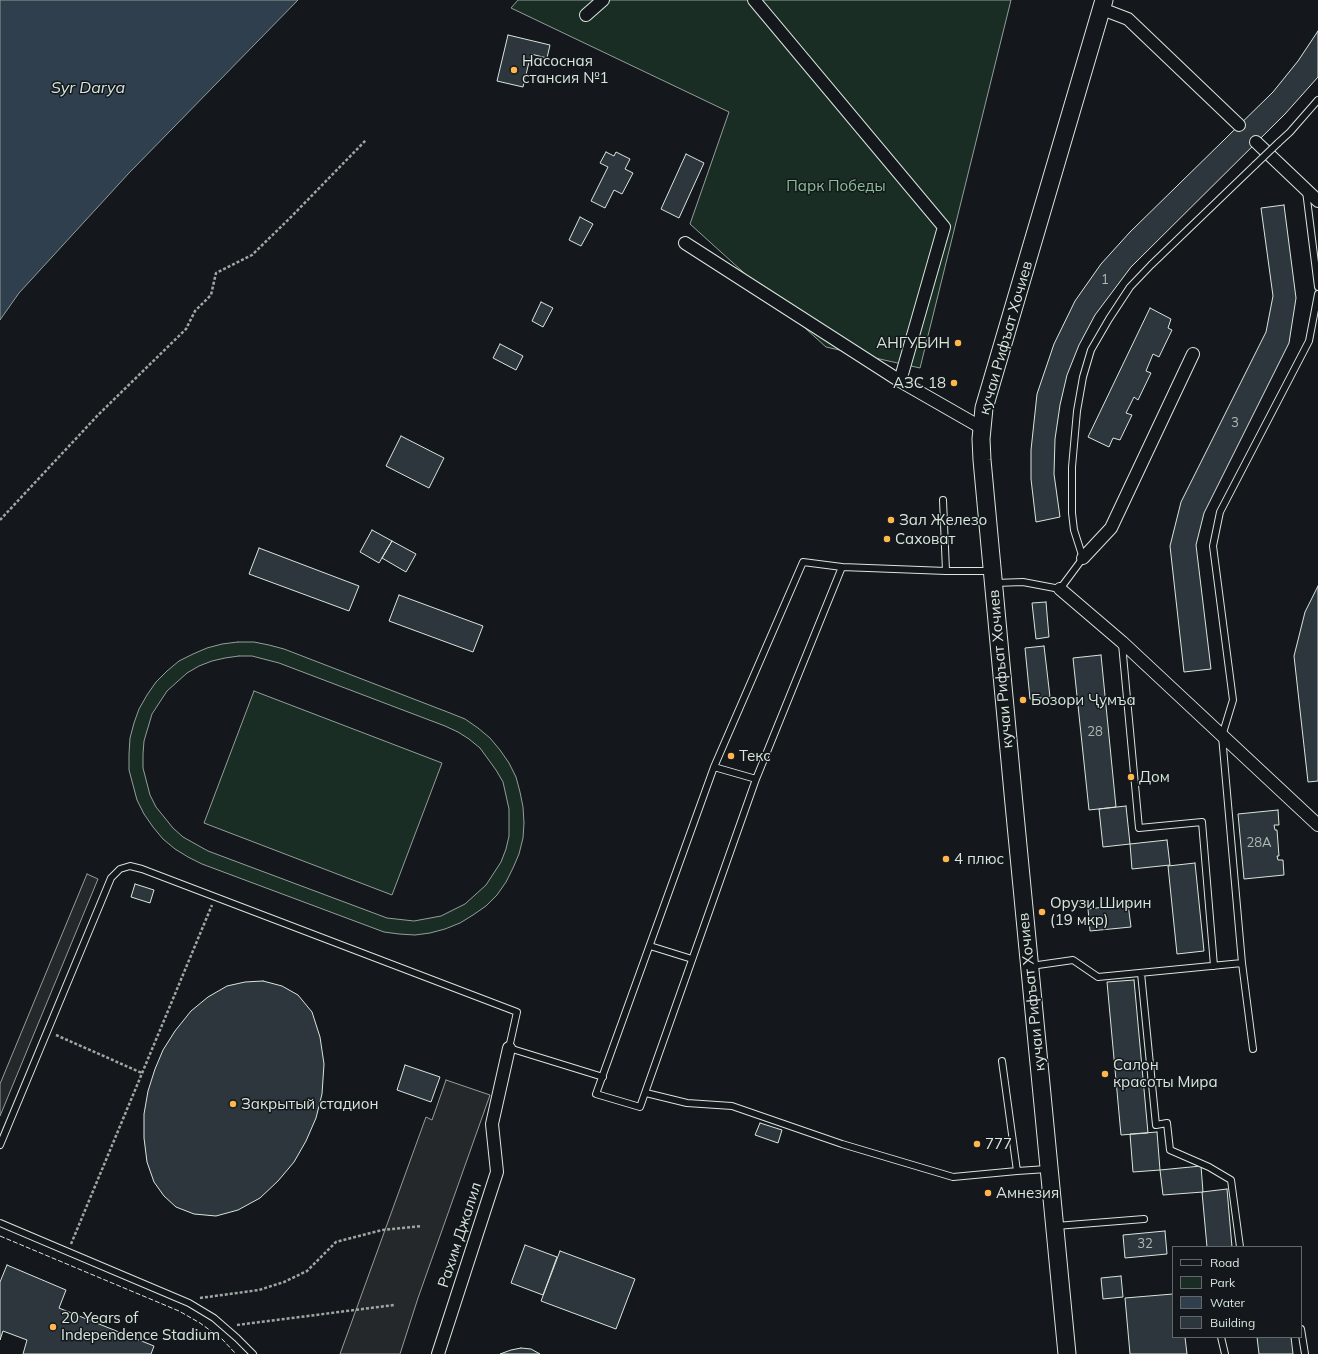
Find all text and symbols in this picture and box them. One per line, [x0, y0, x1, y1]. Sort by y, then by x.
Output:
place label: Насосная стансия №1 [522, 52, 608, 87]
marker: Насосная стансия №1 [509, 65, 519, 75]
water label: Syr Darya [51, 78, 125, 98]
park label: Парк Победы [786, 177, 886, 195]
street label: кучаи Рифъат Хочиев [975, 259, 1037, 417]
house number: 1 [1101, 272, 1109, 288]
place label: АНГУБИН [876, 334, 950, 352]
marker: АНГУБИН [953, 338, 963, 348]
place label: АЗС 18 [893, 374, 946, 392]
marker: АЗС 18 [949, 378, 959, 388]
house number: 3 [1231, 415, 1239, 431]
place label: Зал Железо [899, 511, 987, 529]
marker: Зал Железо [886, 515, 896, 525]
place label: Саховат [895, 530, 955, 548]
marker: Саховат [882, 534, 892, 544]
street label: кучаи Рифъат Хочиев [985, 589, 1017, 749]
place label: Бозори Ҷумъа [1031, 691, 1136, 709]
marker: Бозори Ҷумъа [1018, 695, 1028, 705]
house number: 28 [1087, 724, 1103, 740]
place label: Текс [739, 747, 771, 765]
marker: Текс [726, 751, 736, 761]
place label: Дом [1139, 768, 1170, 786]
marker: Дом [1126, 772, 1136, 782]
house number: 28А [1246, 835, 1272, 851]
place label: 4 плюс [954, 850, 1004, 868]
marker: 4 плюс [941, 854, 951, 864]
place label: Орузи Ширин (19 мкр) [1050, 894, 1151, 929]
marker: Орузи Ширин (19 мкр) [1037, 907, 1047, 917]
street label: кучаи Рифъат Хочиев [1015, 912, 1049, 1072]
place label: Салон красоты Мира [1113, 1056, 1218, 1091]
marker: Салон красоты Мира [1100, 1069, 1110, 1079]
place label: Закрытый стадион [241, 1095, 378, 1113]
marker: Закрытый стадион [228, 1099, 238, 1109]
place label: 777 [985, 1135, 1012, 1153]
marker: 777 [972, 1139, 982, 1149]
street label: Рахим Джалил [434, 1180, 486, 1290]
place label: Амнезия [996, 1184, 1059, 1202]
marker: Амнезия [983, 1188, 993, 1198]
house number: 32 [1137, 1236, 1153, 1252]
legend [1172, 1246, 1302, 1338]
text: Road [1210, 1255, 1239, 1270]
text: Park [1210, 1275, 1235, 1290]
text: Water [1210, 1295, 1245, 1310]
place label: 20 Years of Independence Stadium [61, 1309, 220, 1344]
text: Building [1210, 1315, 1255, 1330]
marker: 20 Years of Independence Stadium [48, 1322, 58, 1332]

